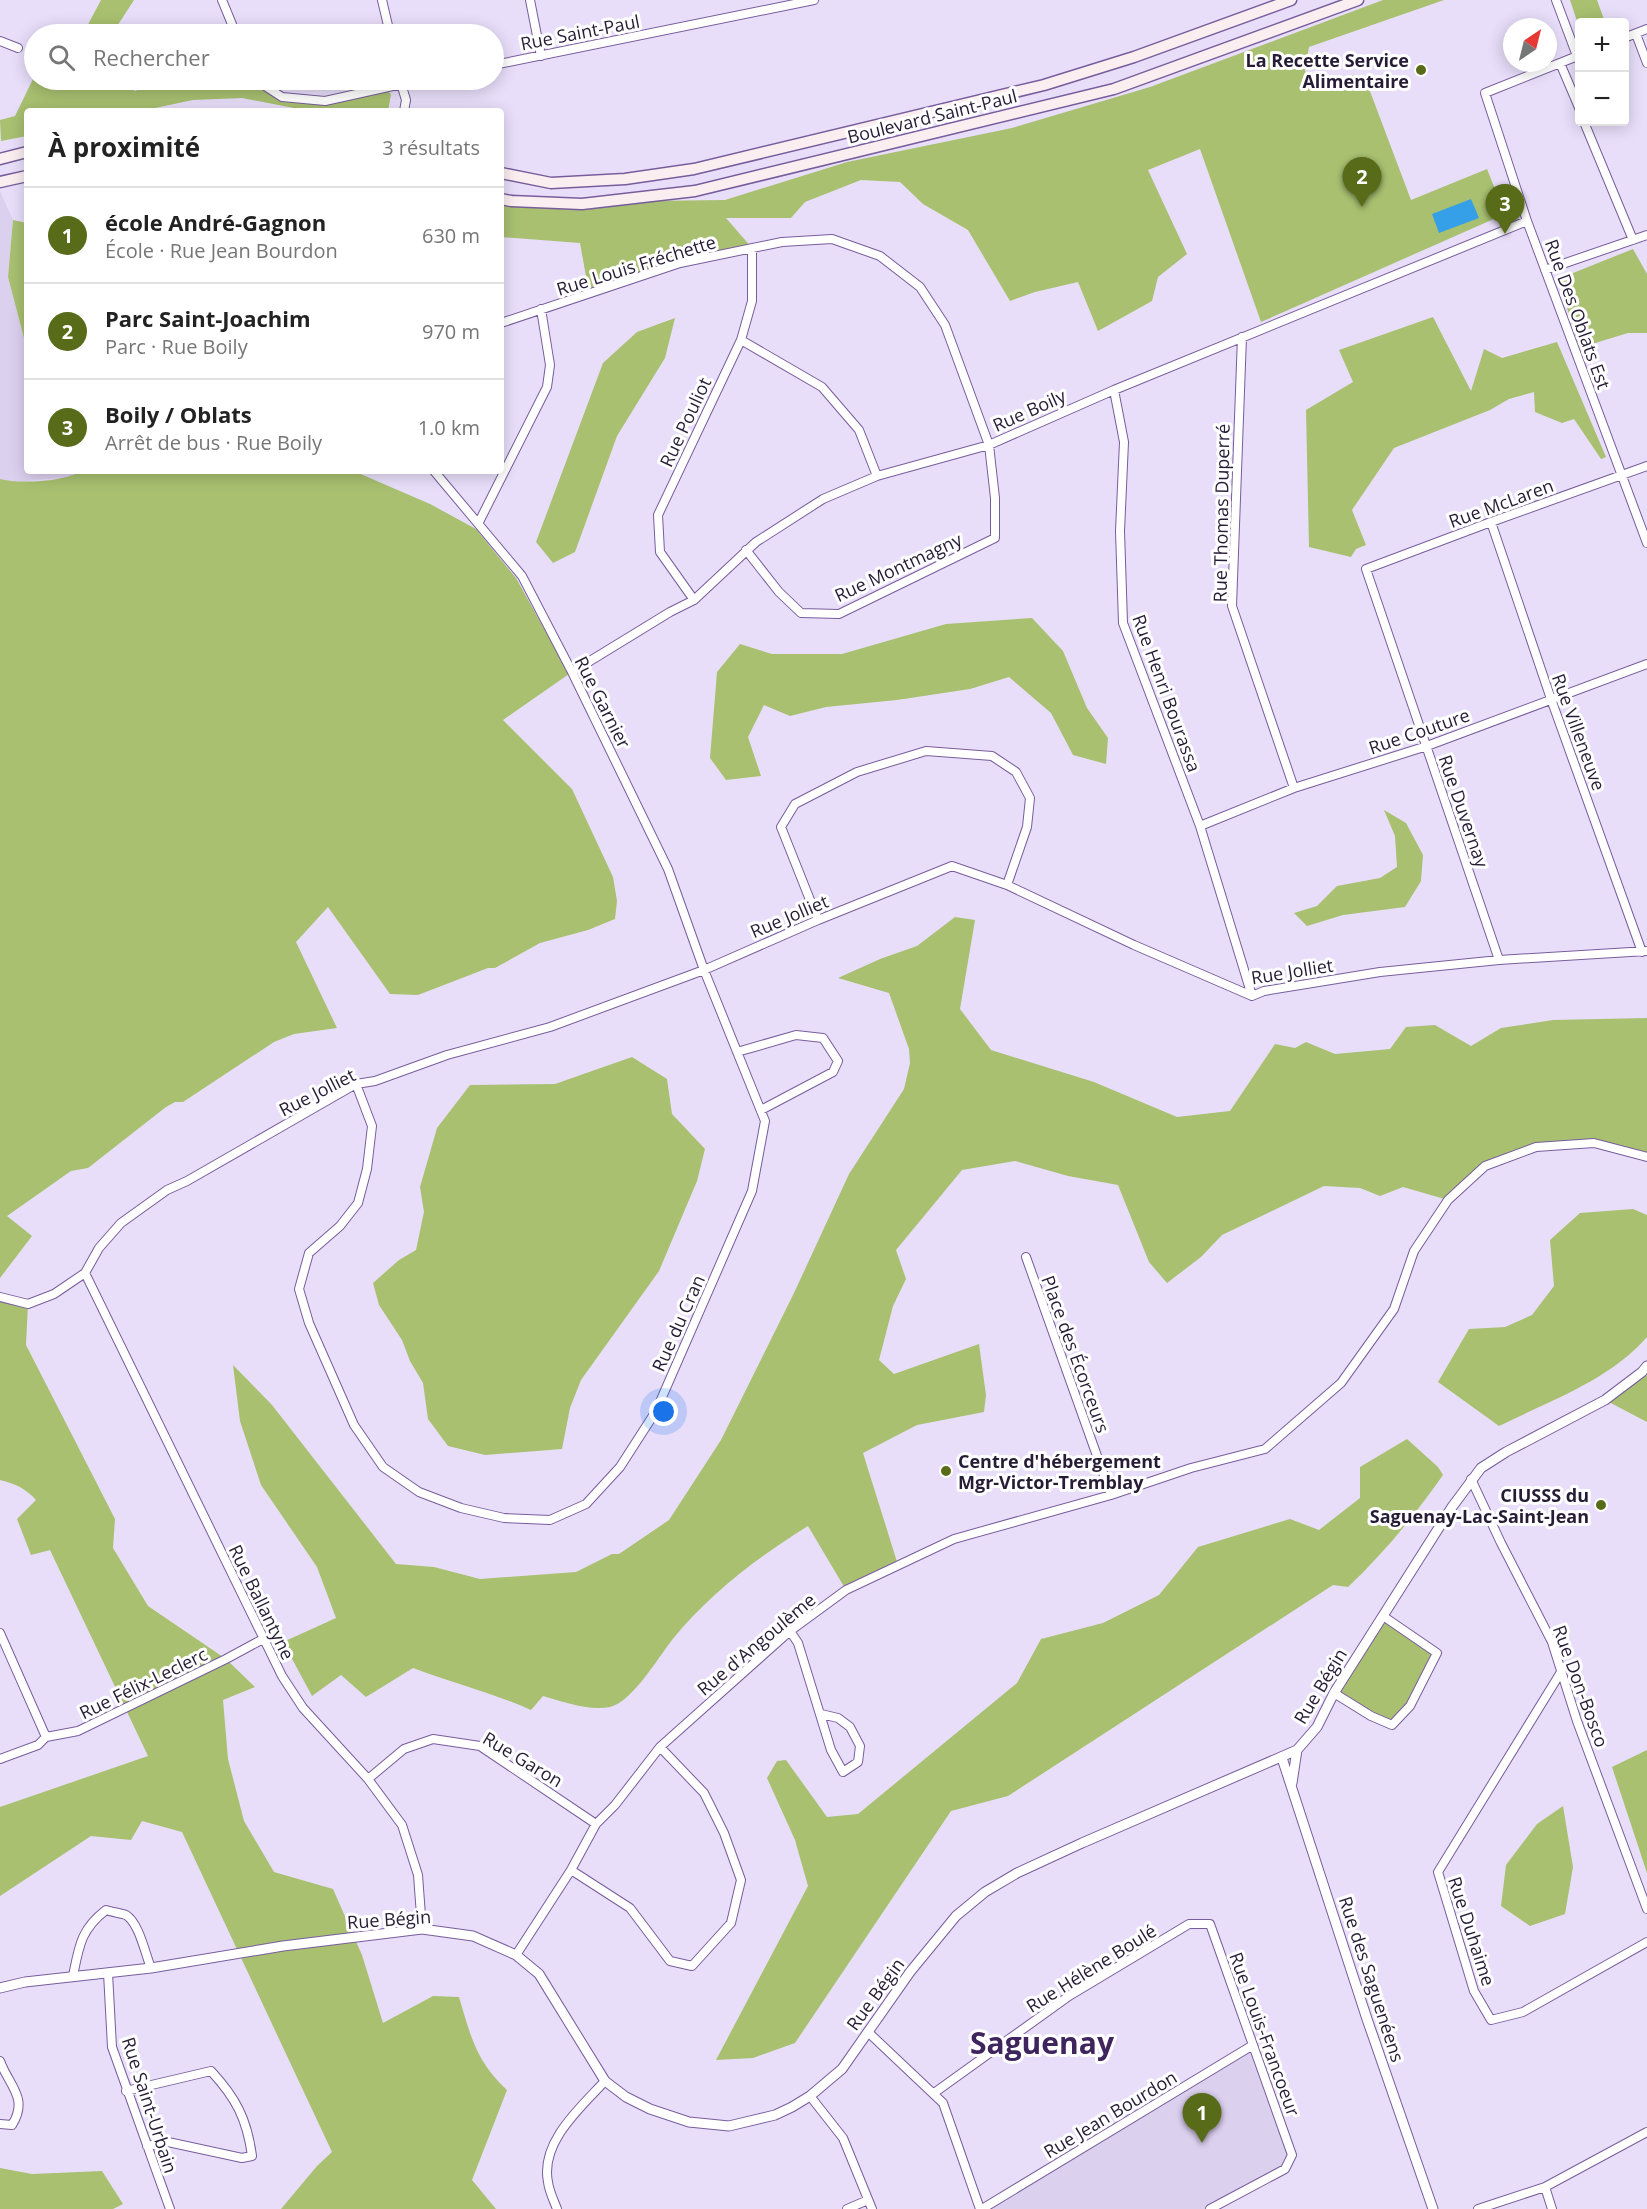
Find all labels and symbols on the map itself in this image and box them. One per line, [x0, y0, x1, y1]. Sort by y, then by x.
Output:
street label: Rue Saint-Paul [518, 9, 642, 55]
north arrow [1503, 18, 1557, 72]
place label: La Recette Service Alimentaire [1246, 48, 1409, 93]
marker: La Recette Service Alimentaire [1414, 63, 1428, 77]
street label: Boulevard Saint-Paul [845, 83, 1019, 149]
pin: 2 [1342, 158, 1382, 207]
pin: 3 [1486, 184, 1524, 234]
street label: Rue Louis Fréchette [553, 229, 719, 301]
street label: Rue Des Oblats Est [1540, 236, 1616, 392]
street label: Rue Pouliot [654, 373, 716, 471]
street label: Rue Boily [989, 383, 1070, 437]
street label: Rue Thomas Duperré [1207, 423, 1235, 603]
street label: Rue McLaren [1445, 473, 1557, 533]
street label: Rue Montmagny [830, 527, 966, 607]
street label: Rue Henri Bourassa [1127, 611, 1207, 775]
street label: Rue Garnier [570, 652, 637, 753]
street label: Rue Villeneuve [1547, 670, 1611, 794]
street label: Rue Couture [1365, 703, 1473, 759]
street label: Rue Duvernay [1434, 752, 1495, 871]
street label: Rue Jolliet [746, 889, 832, 943]
street label: Rue Jolliet [1249, 953, 1335, 989]
street label: Rue Jolliet [275, 1063, 359, 1121]
street label: Rue du Cran [646, 1271, 710, 1375]
street label: Place des Écorceurs [1036, 1272, 1116, 1436]
your location [649, 1397, 678, 1426]
place label: Centre d'hébergement Mgr-Victor-Tremblay [958, 1449, 1161, 1494]
marker: Centre d'hébergement Mgr-Victor-Tremblay [939, 1464, 953, 1478]
place label: CIUSSS du Saguenay-Lac-Saint-Jean [1370, 1483, 1589, 1528]
marker: CIUSSS du Saguenay-Lac-Saint-Jean [1594, 1498, 1608, 1512]
street label: Rue Ballantyne [224, 1540, 300, 1664]
street label: Rue d'Angoulème [692, 1587, 820, 1701]
street label: Rue Don-Bosco [1548, 1622, 1614, 1750]
street label: Rue Félix-Leclerc [75, 1641, 211, 1724]
street label: Rue Bégin [1288, 1644, 1352, 1728]
street label: Rue Garon [479, 1726, 567, 1792]
street label: Rue Duhaime [1443, 1873, 1501, 1989]
street label: Rue des Saguenéens [1334, 1893, 1410, 2065]
street label: Rue Bégin [346, 1904, 432, 1934]
street label: Rue Hélène Boulé [1021, 1918, 1161, 2018]
street label: Rue Louis-Francoeur [1224, 1949, 1306, 2120]
street label: Rue Bégin [841, 1953, 909, 2035]
district label: Saguenay [970, 2022, 1115, 2063]
street label: Rue Saint-Urbain [117, 2034, 183, 2176]
street label: Rue Jean Bourdon [1039, 2065, 1181, 2163]
pin: 1 [1182, 2094, 1222, 2143]

